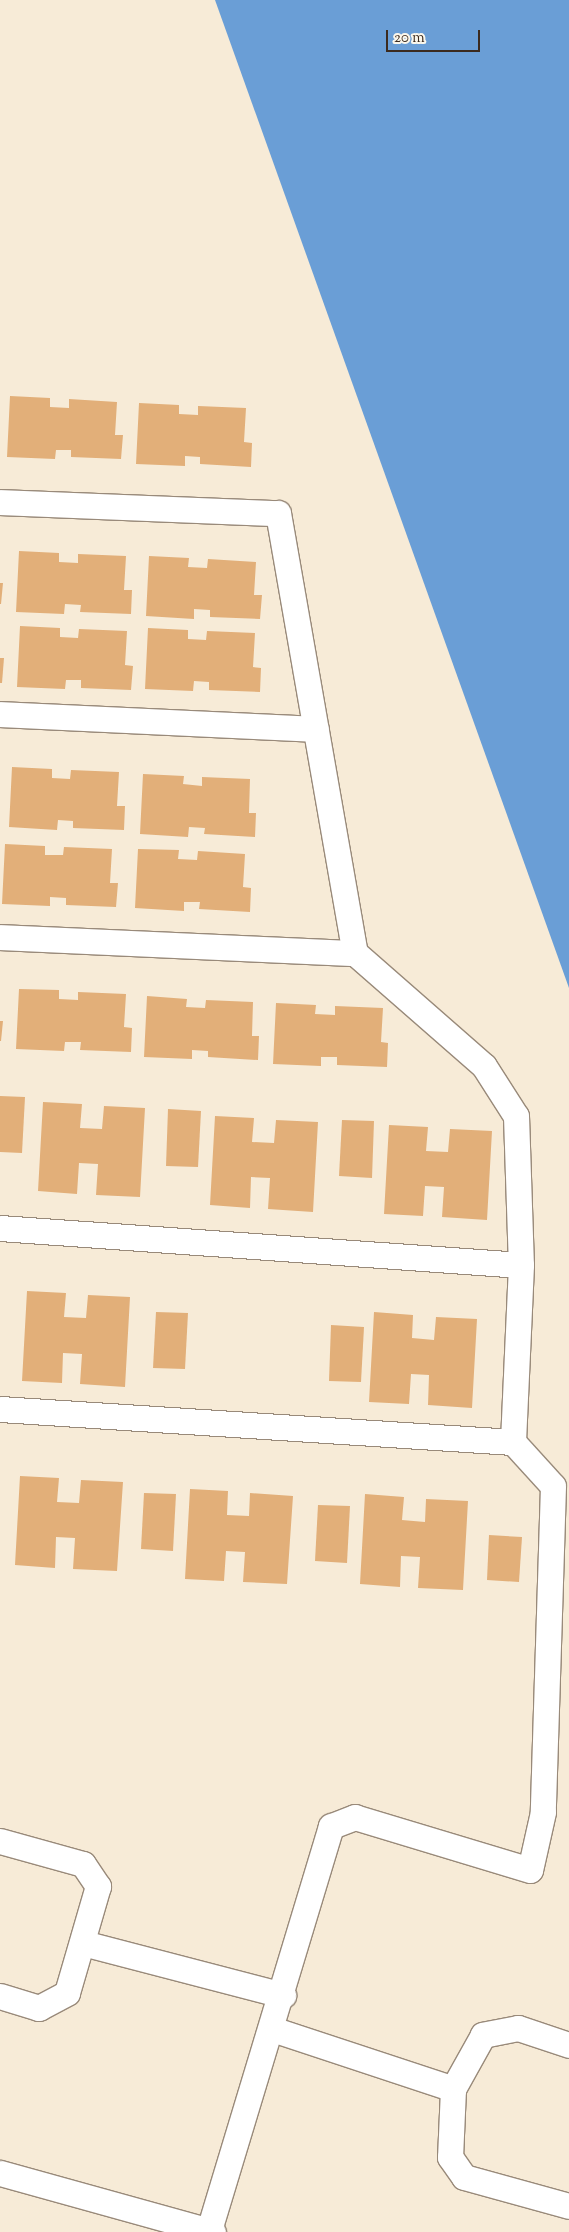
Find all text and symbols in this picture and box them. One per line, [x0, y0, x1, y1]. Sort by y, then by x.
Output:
scale bar [389, 20, 483, 52]
text: 20 m [394, 28, 425, 49]

